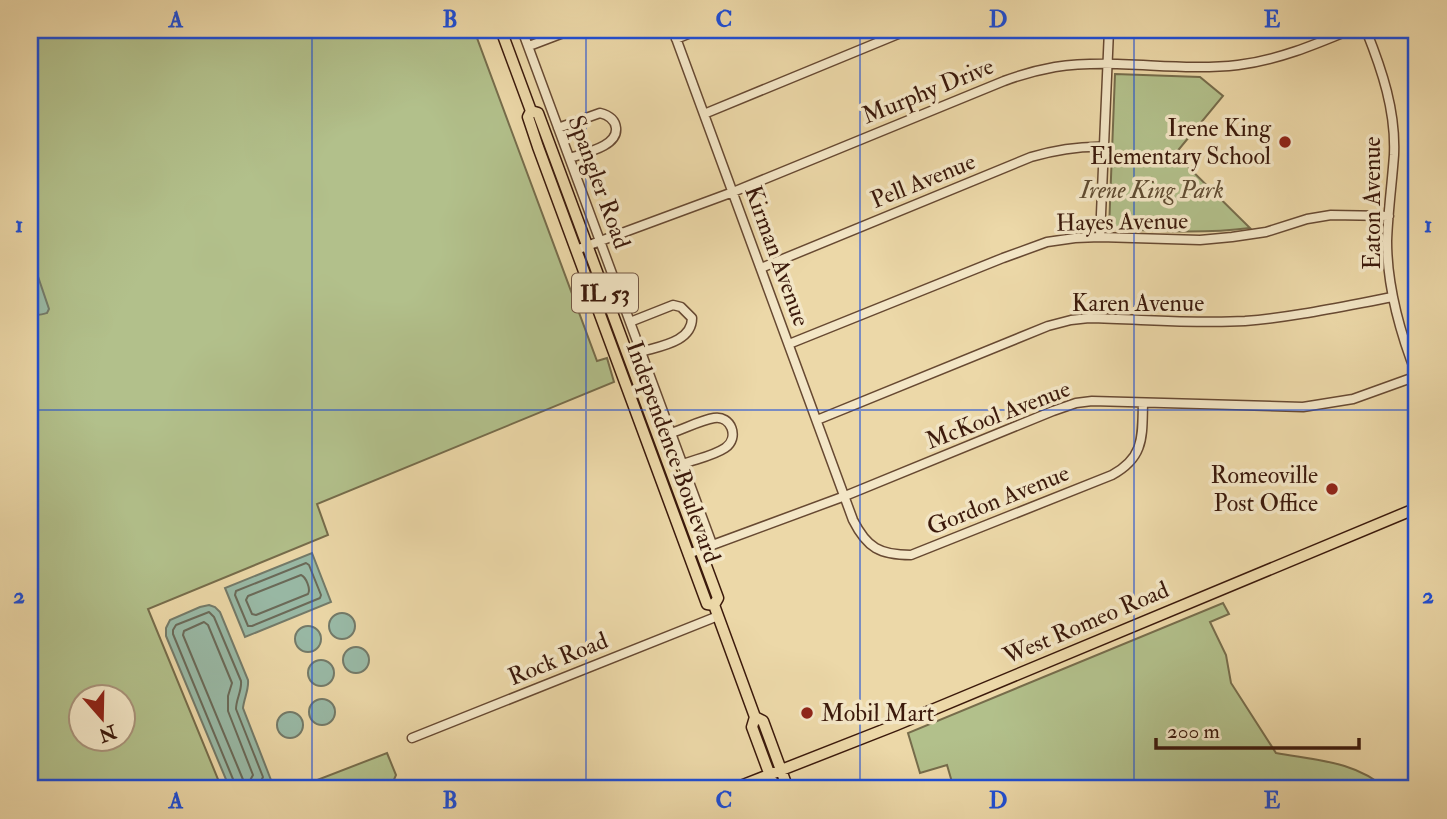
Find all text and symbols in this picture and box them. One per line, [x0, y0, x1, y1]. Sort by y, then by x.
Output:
text: A [168, 5, 184, 34]
text: B [442, 5, 458, 34]
text: C [716, 5, 732, 34]
text: D [989, 5, 1007, 34]
text: E [1264, 5, 1281, 34]
street label: Murphy Drive [858, 51, 998, 131]
street label: Spangler Road [561, 111, 638, 253]
place label: Irene King Elementary School [1090, 113, 1272, 172]
marker: Irene King Elementary School [1277, 134, 1293, 150]
street label: Eaton Avenue [1357, 136, 1388, 270]
street label: Pell Avenue [866, 146, 980, 216]
park label: Irene King Park [1078, 175, 1224, 206]
street label: Kirman Avenue [737, 181, 817, 331]
street label: Hayes Avenue [1055, 205, 1189, 239]
text: 1 [15, 210, 23, 239]
text: 1 [1424, 210, 1432, 239]
road number: IL 53 [572, 274, 638, 312]
street label: Karen Avenue [1072, 288, 1204, 319]
street label: Independence Boulevard [618, 337, 728, 567]
street label: McKool Avenue [921, 373, 1075, 457]
street label: Gordon Avenue [922, 457, 1074, 543]
place label: Romeoville Post Office [1211, 460, 1318, 519]
marker: Romeoville Post Office [1324, 481, 1340, 497]
street label: West Romeo Road [997, 574, 1174, 672]
text: 2 [13, 581, 25, 610]
text: 2 [1422, 581, 1434, 610]
street label: Rock Road [504, 625, 613, 693]
north arrow [66, 682, 136, 752]
place label: Mobil Mart [821, 698, 934, 729]
marker: Mobil Mart [799, 705, 815, 721]
scale bar [1156, 707, 1360, 751]
text: 200 m [1167, 718, 1220, 745]
text: N [94, 719, 121, 748]
text: A [168, 786, 184, 815]
text: B [442, 786, 458, 815]
text: C [716, 786, 732, 815]
text: D [989, 786, 1007, 815]
text: E [1264, 786, 1281, 815]

